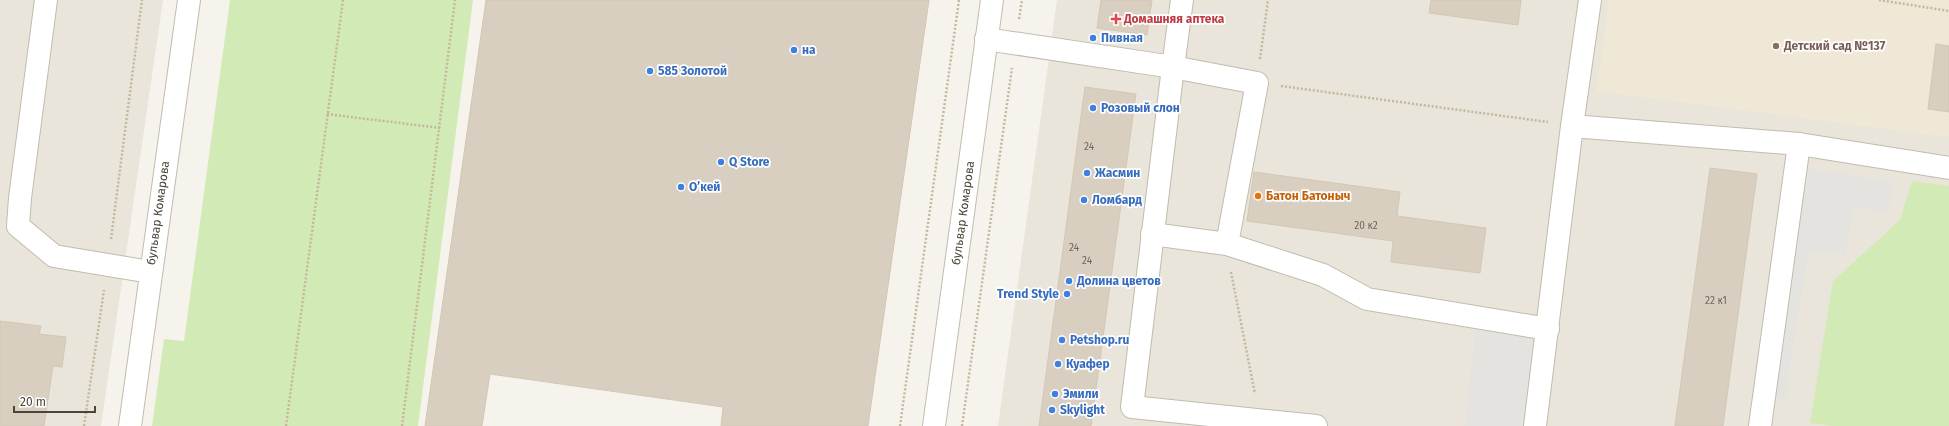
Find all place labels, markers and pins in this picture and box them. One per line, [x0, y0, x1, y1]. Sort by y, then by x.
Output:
place label: Домашняя аптека [1123, 12, 1225, 26]
marker: Домашняя аптека [1111, 14, 1121, 24]
place label: Пивная [1101, 31, 1143, 45]
marker: Пивная [1088, 33, 1098, 43]
place label: Детский сад №137 [1783, 39, 1886, 53]
marker: Детский сад №137 [1771, 41, 1781, 51]
place label: на [802, 43, 816, 57]
marker: на [789, 45, 799, 55]
place label: 585 Золотой [658, 64, 727, 78]
marker: 585 Золотой [645, 66, 655, 76]
place label: Розовый слон [1101, 101, 1180, 115]
marker: Розовый слон [1088, 103, 1098, 113]
place label: Q Store [729, 155, 770, 169]
marker: Q Store [716, 157, 726, 167]
place label: Жасмин [1094, 166, 1140, 180]
marker: Жасмин [1082, 168, 1092, 178]
place label: О’кей [689, 180, 720, 194]
marker: О’кей [676, 182, 686, 192]
place label: Батон Батоныч [1266, 189, 1350, 203]
marker: Батон Батоныч [1253, 191, 1263, 201]
place label: Ломбард [1092, 193, 1142, 207]
marker: Ломбард [1079, 195, 1089, 205]
place label: Долина цветов [1076, 274, 1161, 288]
marker: Долина цветов [1064, 276, 1074, 286]
place label: Trend Style [997, 287, 1059, 301]
marker: Trend Style [1062, 289, 1072, 299]
place label: Petshop.ru [1070, 333, 1130, 347]
marker: Petshop.ru [1057, 335, 1067, 345]
place label: Куафер [1066, 357, 1110, 371]
marker: Куафер [1053, 359, 1063, 369]
place label: Эмили [1063, 387, 1099, 401]
marker: Эмили [1050, 389, 1060, 399]
place label: Skylight [1060, 403, 1105, 417]
marker: Skylight [1047, 405, 1057, 415]

